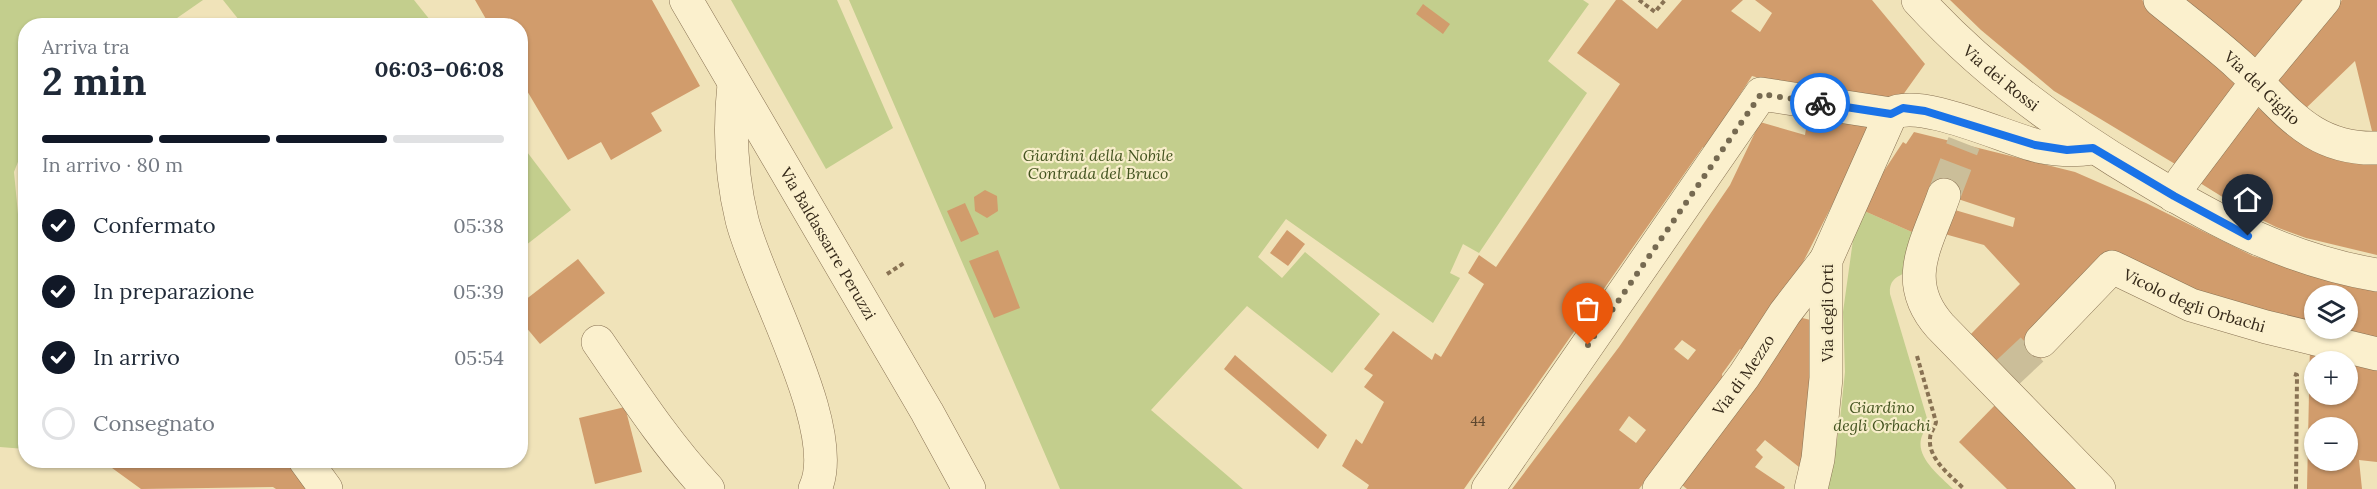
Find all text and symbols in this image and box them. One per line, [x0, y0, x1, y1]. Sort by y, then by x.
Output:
text: Arriva tra [42, 34, 130, 59]
street label: Via dei Rossi [1958, 40, 2043, 115]
street label: Via del Giglio [2219, 46, 2305, 129]
text: 06:03–06:08 [374, 55, 504, 83]
text: 2 min [42, 56, 147, 106]
courier [1790, 73, 1850, 133]
icon: bike [1804, 87, 1837, 120]
park label: Giardini della Nobile Contrada del Bruco [1023, 145, 1174, 183]
text: In arrivo · 80 m [42, 152, 183, 177]
street label: Via Baldassarre Peruzzi [776, 163, 881, 323]
pin [2222, 174, 2273, 236]
icon: home [2231, 183, 2264, 216]
icon: check [42, 209, 75, 242]
text: Confermato [93, 211, 216, 239]
text: 05:38 [453, 213, 504, 238]
street label: Via degli Orti [1817, 264, 1837, 363]
street label: Vicolo degli Orbachi [2119, 264, 2268, 336]
icon: check [42, 275, 75, 308]
text: In preparazione [93, 277, 255, 305]
text: 05:39 [453, 279, 504, 304]
pin [1562, 283, 1613, 345]
map controls [2304, 285, 2358, 471]
button: layers [2304, 285, 2358, 339]
icon: bag [1571, 292, 1604, 325]
street label: Via di Mezzo [1707, 331, 1778, 420]
icon: check [42, 341, 75, 374]
text: In arrivo [93, 343, 180, 371]
text: 05:54 [454, 345, 504, 370]
button: + [2304, 351, 2358, 405]
park label: Giardino degli Orbachi [1833, 397, 1931, 435]
text: Consegnato [93, 409, 215, 437]
house number: 44 [1470, 412, 1486, 430]
button: − [2304, 417, 2358, 471]

